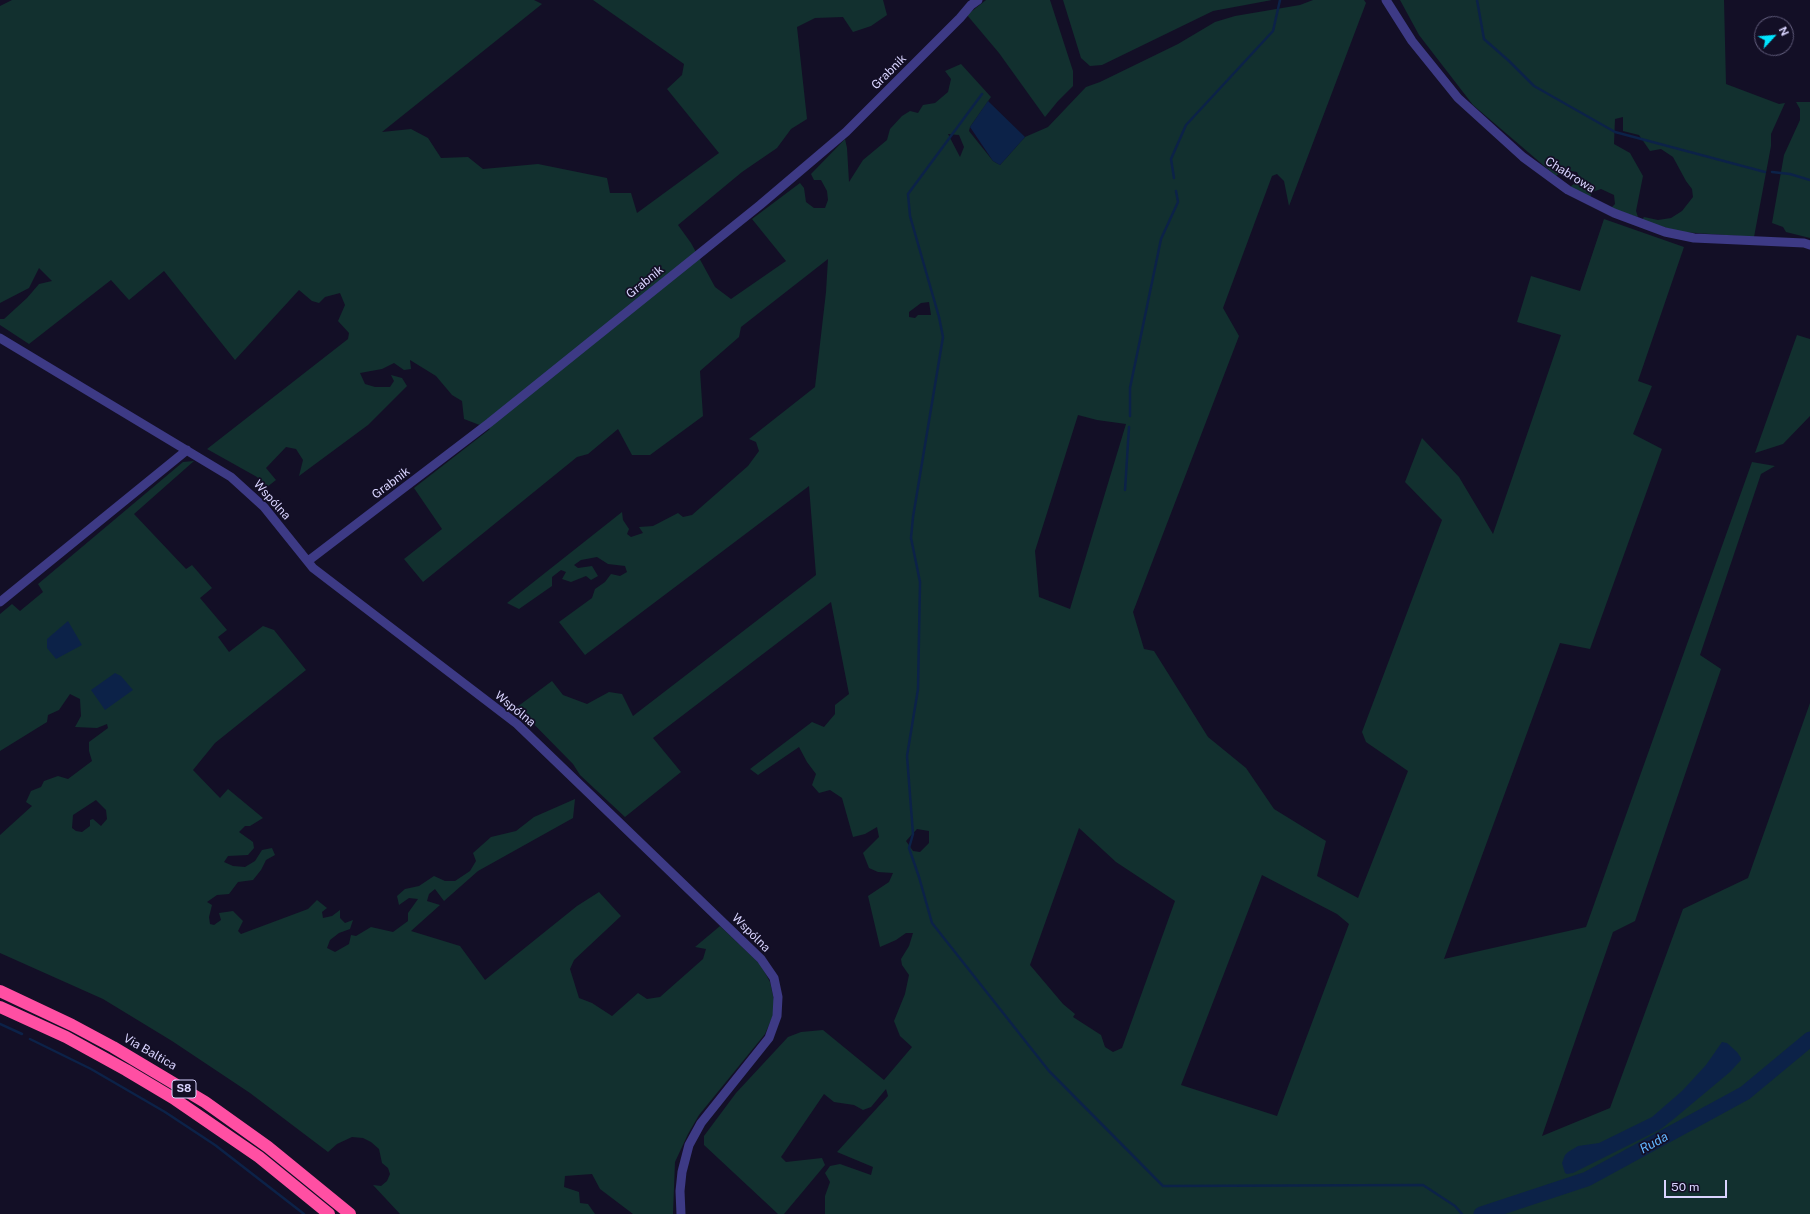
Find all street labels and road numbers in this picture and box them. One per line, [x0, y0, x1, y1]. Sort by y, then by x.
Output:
street label: Grabnik [868, 51, 910, 93]
street label: Chabrowa [1542, 154, 1598, 196]
street label: Grabnik [623, 263, 667, 301]
street label: Grabnik [369, 464, 413, 502]
street label: Wspólna [250, 477, 294, 523]
street label: Wspólna [492, 688, 538, 730]
street label: Wspólna [729, 911, 773, 955]
street label: Via Baltica [121, 1031, 179, 1073]
road number: S8 [172, 1080, 196, 1098]

